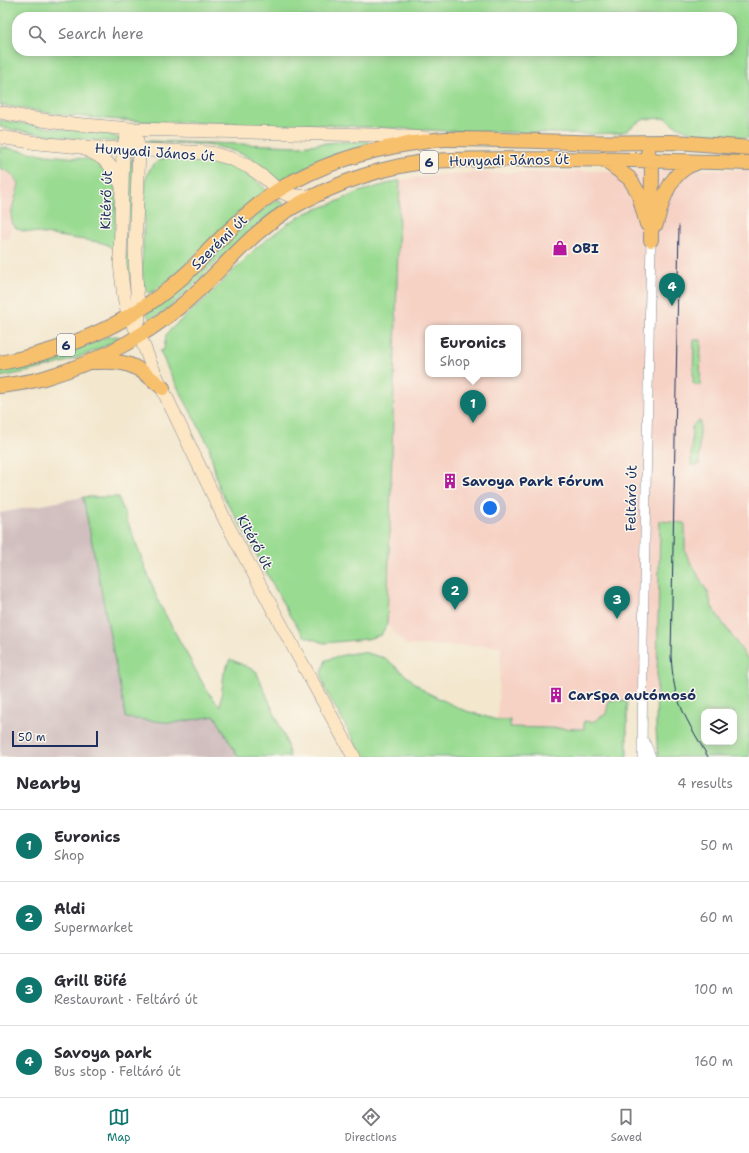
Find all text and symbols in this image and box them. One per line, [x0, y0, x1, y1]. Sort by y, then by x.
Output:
search box [12, 12, 737, 56]
icon: search [26, 23, 48, 45]
text: Search here [58, 24, 144, 44]
street label: Hunyadi János út [94, 139, 216, 165]
street label: Hunyadi János út [449, 150, 569, 170]
road number: 6 [420, 151, 438, 173]
street label: Kitérő út [96, 170, 116, 230]
street label: Szerémi út [187, 211, 251, 273]
shop icon: OBI [551, 239, 569, 257]
place label: OBI [572, 239, 599, 257]
pin: 4 [659, 273, 685, 306]
popup [425, 325, 521, 377]
text: Euronics [440, 333, 506, 353]
road number: 6 [57, 334, 75, 356]
text: Shop [440, 353, 470, 370]
pin: 1 [460, 390, 486, 423]
street label: Feltáró út [621, 465, 641, 531]
building icon: Savoya Park Fórum [441, 472, 459, 490]
place label: Savoya Park Fórum [462, 472, 604, 490]
your location [480, 498, 500, 518]
street label: Kitérő út [233, 512, 277, 572]
pin: 2 [442, 577, 468, 610]
pin: 3 [604, 586, 630, 619]
building icon: CarSpa autómosó [547, 686, 565, 704]
place label: CarSpa autómosó [568, 686, 696, 704]
map controls [701, 709, 737, 745]
button: layers [701, 709, 737, 745]
scale bar [12, 729, 98, 748]
text: 50 m [18, 730, 46, 745]
text: Nearby [16, 772, 81, 794]
text: 4 results [677, 775, 733, 792]
text: Euronics [54, 827, 121, 847]
text: 1 [26, 837, 32, 854]
text: 50 m [700, 837, 733, 854]
text: Shop [54, 847, 84, 864]
text: Aldi [54, 899, 85, 919]
text: 2 [24, 909, 34, 926]
text: 60 m [700, 909, 733, 926]
text: Supermarket [54, 919, 133, 936]
text: Grill Büfé [54, 971, 127, 991]
text: 3 [24, 981, 34, 998]
text: 100 m [694, 981, 733, 998]
text: Restaurant · Feltáró út [54, 991, 198, 1008]
text: Savoya park [54, 1043, 152, 1063]
text: 4 [24, 1053, 34, 1070]
text: 160 m [695, 1053, 733, 1070]
text: Bus stop · Feltáró út [54, 1063, 181, 1080]
tab: Map [107, 1106, 131, 1145]
tab: Directions [344, 1106, 397, 1145]
tab: Saved [611, 1106, 642, 1145]

